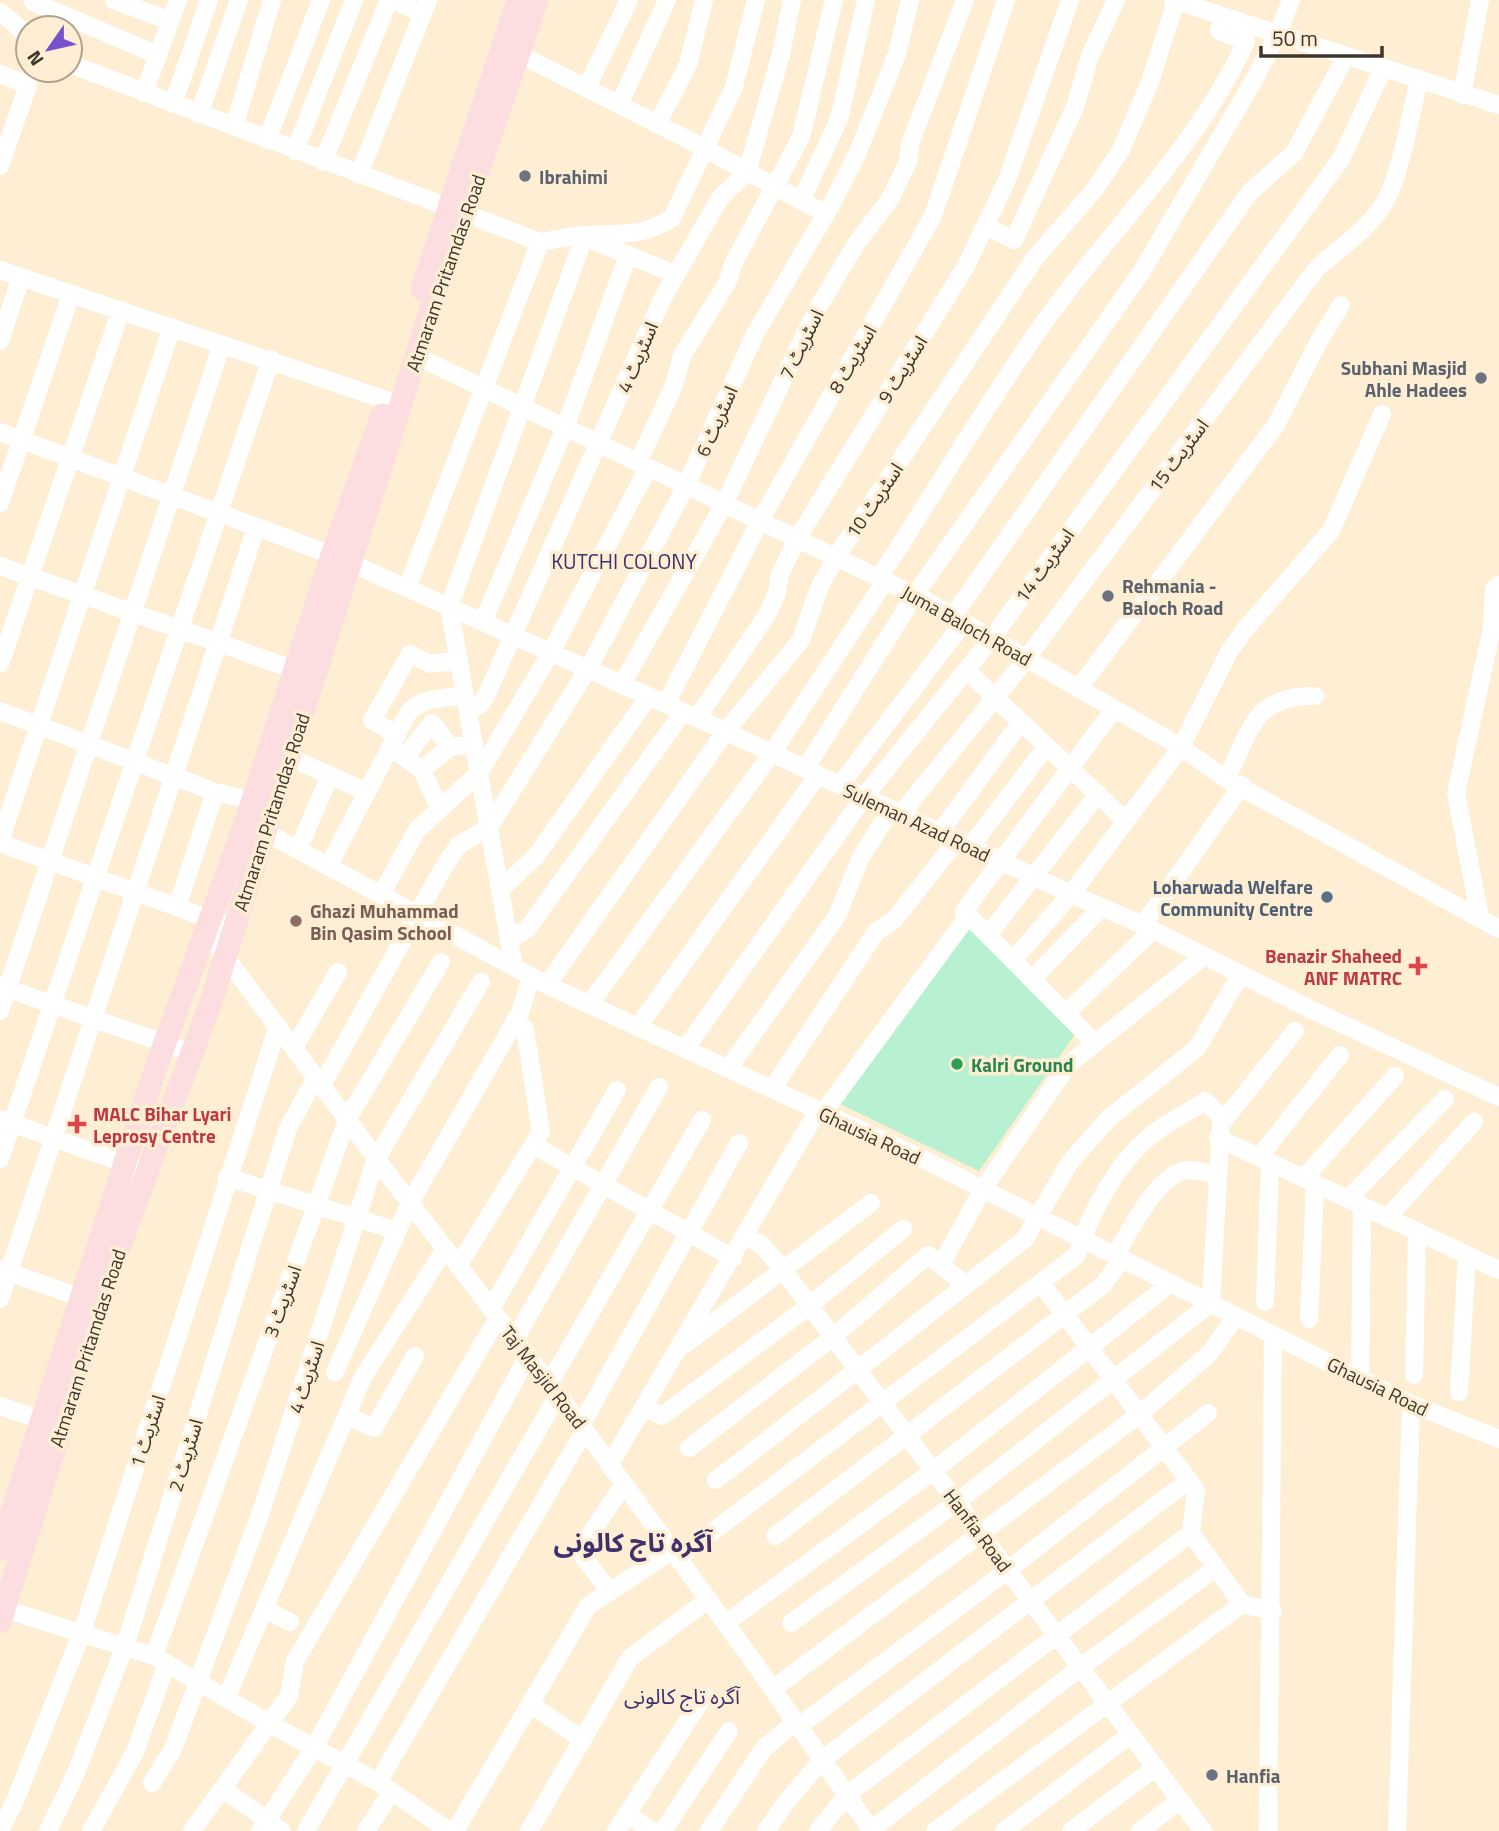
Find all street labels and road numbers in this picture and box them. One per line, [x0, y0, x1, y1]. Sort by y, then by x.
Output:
street label: Atmaram Pritamdas Road [398, 170, 492, 376]
street label: اسٹریٹ 7 [772, 304, 830, 384]
street label: اسٹریٹ 4 [609, 317, 665, 397]
street label: اسٹریٹ 8 [821, 319, 883, 399]
street label: اسٹریٹ 9 [870, 330, 934, 408]
street label: اسٹریٹ 6 [688, 381, 744, 461]
street label: اسٹریٹ 15 [1141, 412, 1215, 498]
street label: اسٹریٹ 10 [838, 457, 910, 543]
street label: اسٹریٹ 14 [1007, 522, 1081, 608]
street label: Juma Baloch Road [897, 577, 1037, 673]
street label: Atmaram Pritamdas Road [225, 709, 317, 915]
street label: Suleman Azad Road [839, 775, 995, 869]
street label: Ghausia Road [814, 1099, 926, 1171]
street label: Atmaram Pritamdas Road [41, 1245, 133, 1451]
street label: اسٹریٹ 3 [256, 1261, 308, 1341]
street label: Taj Masjid Road [494, 1319, 594, 1435]
street label: اسٹریٹ 4 [281, 1337, 331, 1417]
street label: Ghausia Road [1322, 1349, 1434, 1423]
street label: اسٹریٹ 1 [122, 1391, 172, 1471]
street label: اسٹریٹ 2 [160, 1415, 210, 1495]
street label: Hanfia Road [937, 1482, 1019, 1578]

